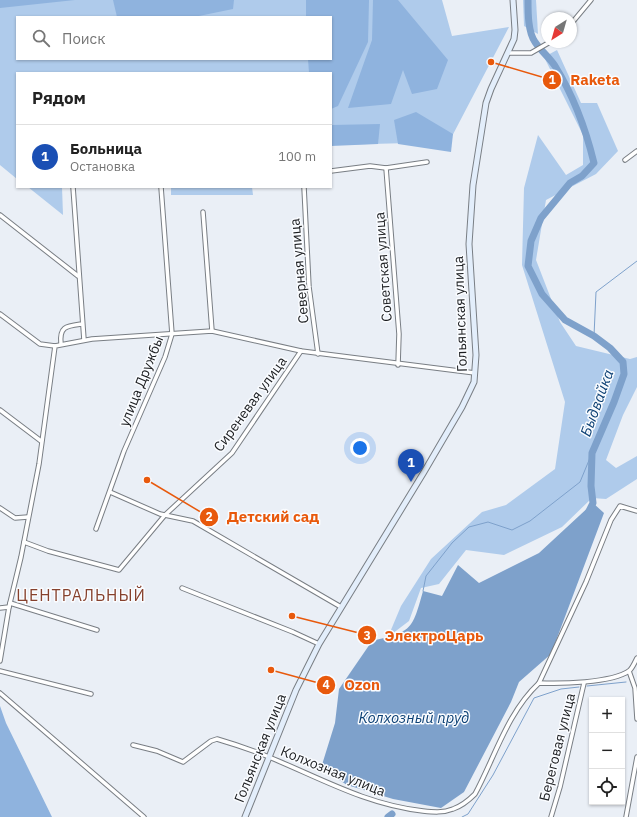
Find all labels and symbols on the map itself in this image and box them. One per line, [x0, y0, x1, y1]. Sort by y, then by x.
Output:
north arrow [541, 12, 577, 48]
callout: Raketa [542, 66, 628, 93]
text: Raketa [570, 70, 620, 89]
text: 1 [548, 72, 556, 87]
street label: Советская улица [370, 211, 396, 322]
street label: Северная улица [285, 217, 313, 324]
street label: Гольянская улица [449, 255, 471, 372]
street label: улица Дружбы [115, 333, 167, 429]
street label: Сиреневая улица [209, 352, 291, 455]
water label: Быдвайка [576, 367, 617, 439]
your location [350, 438, 370, 458]
pin: 1 [398, 449, 424, 482]
callout: Детский сад [199, 503, 327, 530]
text: Детский сад [227, 507, 319, 526]
text: 2 [205, 509, 213, 524]
district label: ЦЕНТРАЛЬНЫЙ [16, 585, 146, 605]
callout: ЭлектроЦарь [357, 622, 492, 649]
text: ЭлектроЦарь [385, 626, 484, 645]
text: 3 [363, 628, 371, 643]
callout: Ozon [316, 672, 388, 699]
text: Ozon [344, 675, 380, 694]
text: 4 [322, 677, 330, 692]
street label: Гольянская улица [230, 690, 290, 805]
street label: Береговая улица [535, 691, 579, 803]
water label: Колхозный пруд [359, 708, 469, 727]
street label: Колхозная улица [278, 742, 389, 800]

